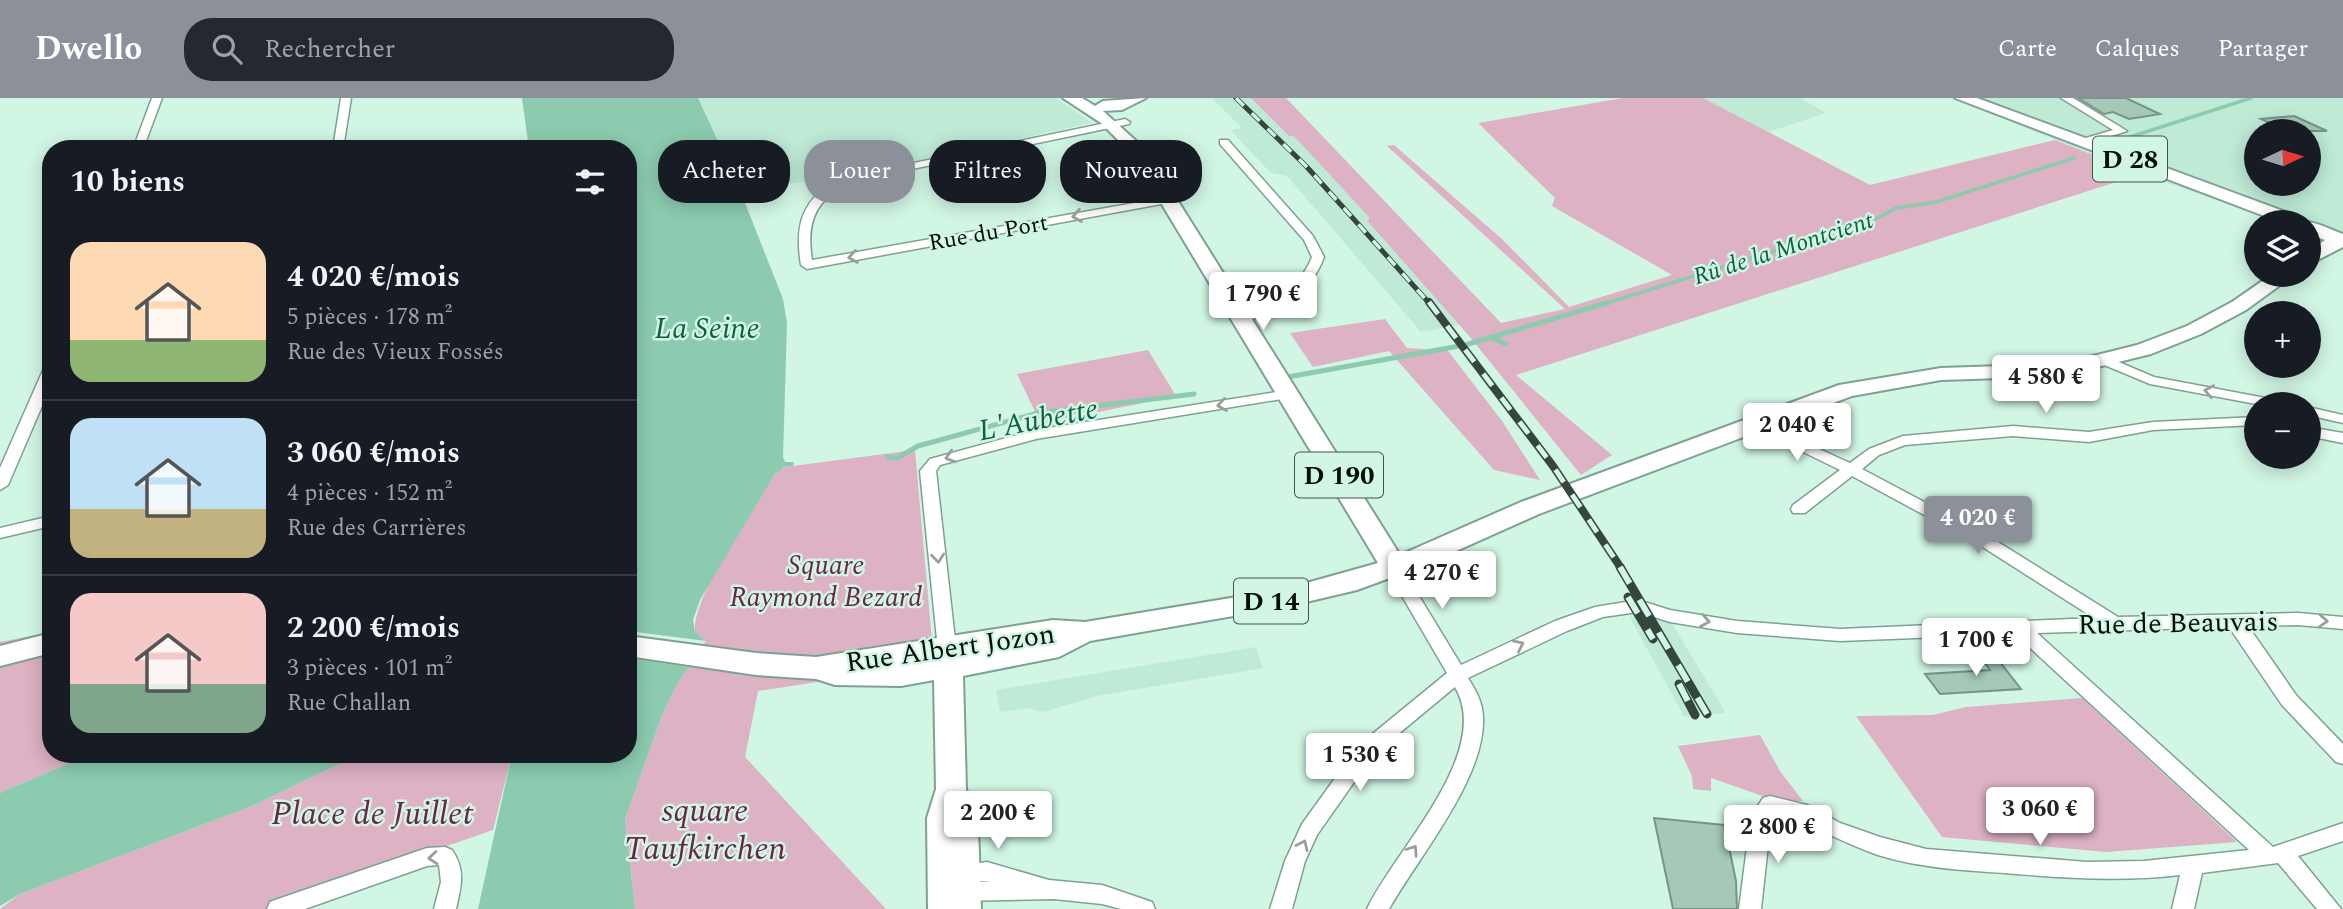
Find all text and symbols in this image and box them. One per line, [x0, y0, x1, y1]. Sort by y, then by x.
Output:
search box [184, 18, 674, 81]
text: Dwello [35, 24, 142, 74]
text: Rechercher [264, 29, 395, 69]
icon: search [208, 30, 246, 68]
text: Carte [1998, 31, 2057, 67]
text: Calques [2095, 31, 2180, 67]
text: Partager [2218, 31, 2308, 67]
north arrow [2244, 119, 2320, 196]
map controls [2244, 119, 2321, 469]
road number: D 28 [2093, 136, 2167, 181]
chip: Acheter [658, 140, 790, 203]
chip: Louer [804, 140, 915, 203]
chip: Filtres [929, 140, 1046, 203]
chip: Nouveau [1060, 140, 1202, 203]
text: 10 biens [70, 159, 185, 205]
icon: filters [571, 163, 609, 201]
water label: Rû de la Montcient [1688, 203, 1879, 295]
street label: Rue du Port [926, 206, 1051, 261]
one-way arrow [1071, 208, 1083, 223]
button: layers [2244, 210, 2321, 287]
one-way arrow [847, 248, 859, 263]
text: 4 020 €/mois [287, 254, 460, 300]
icon: home [126, 270, 210, 354]
pin: 1 790 € [1198, 272, 1328, 332]
text: 1 790 € [1225, 277, 1301, 312]
text: 5 pièces · 178 m² [287, 300, 452, 335]
button: + [2244, 301, 2321, 378]
water label: La Seine [655, 306, 759, 352]
text: Rue des Vieux Fossés [287, 335, 504, 370]
pin: 4 580 € [1981, 356, 2111, 415]
text: 4 580 € [2008, 360, 2084, 395]
one-way arrow [2203, 384, 2215, 399]
water label: L'Aubette [974, 386, 1102, 454]
button: − [2244, 392, 2321, 469]
one-way arrow [1216, 397, 1228, 412]
pin: 2 040 € [1732, 404, 1862, 463]
text: 2 040 € [1759, 408, 1835, 443]
text: 3 060 €/mois [287, 430, 460, 476]
icon: home [126, 446, 210, 530]
one-way arrow [945, 449, 957, 463]
road number: D 190 [1295, 452, 1383, 498]
text: 4 pièces · 152 m² [287, 476, 452, 511]
pin: 4 020 € [1913, 496, 2043, 556]
text: 4 020 € [1940, 501, 2016, 536]
text: Rue des Carrières [287, 511, 466, 546]
park label: Square Raymond Bezard [730, 544, 922, 619]
one-way arrow [931, 552, 946, 563]
pin: 4 270 € [1377, 552, 1507, 611]
text: 4 270 € [1404, 556, 1480, 591]
road number: D 14 [1234, 579, 1308, 624]
street label: Rue de Beauvais [2077, 600, 2279, 647]
text: 2 200 €/mois [287, 605, 460, 651]
street label: Rue Albert Jozon [843, 613, 1058, 684]
one-way arrow [1699, 613, 1711, 628]
one-way arrow [2318, 613, 2329, 628]
pin: 1 700 € [1911, 618, 2041, 678]
icon: home [126, 621, 210, 705]
text: 1 700 € [1938, 623, 2014, 658]
one-way arrow [1512, 639, 1524, 653]
text: 3 pièces · 101 m² [287, 651, 452, 686]
text: Rue Challan [287, 686, 411, 721]
pin: 1 530 € [1295, 734, 1425, 793]
text: 1 530 € [1322, 738, 1398, 773]
park label: square Taufkirchen [624, 786, 786, 874]
pin: 3 060 € [1975, 788, 2105, 847]
park label: Place de Juillet [271, 789, 473, 839]
pin: 2 200 € [933, 792, 1063, 851]
text: 3 060 € [2002, 792, 2078, 827]
text: 2 200 € [960, 796, 1036, 831]
pin: 2 800 € [1713, 806, 1843, 865]
text: 2 800 € [1740, 810, 1816, 845]
one-way arrow [1295, 839, 1309, 852]
one-way arrow [1404, 845, 1417, 858]
one-way arrow [427, 850, 439, 865]

